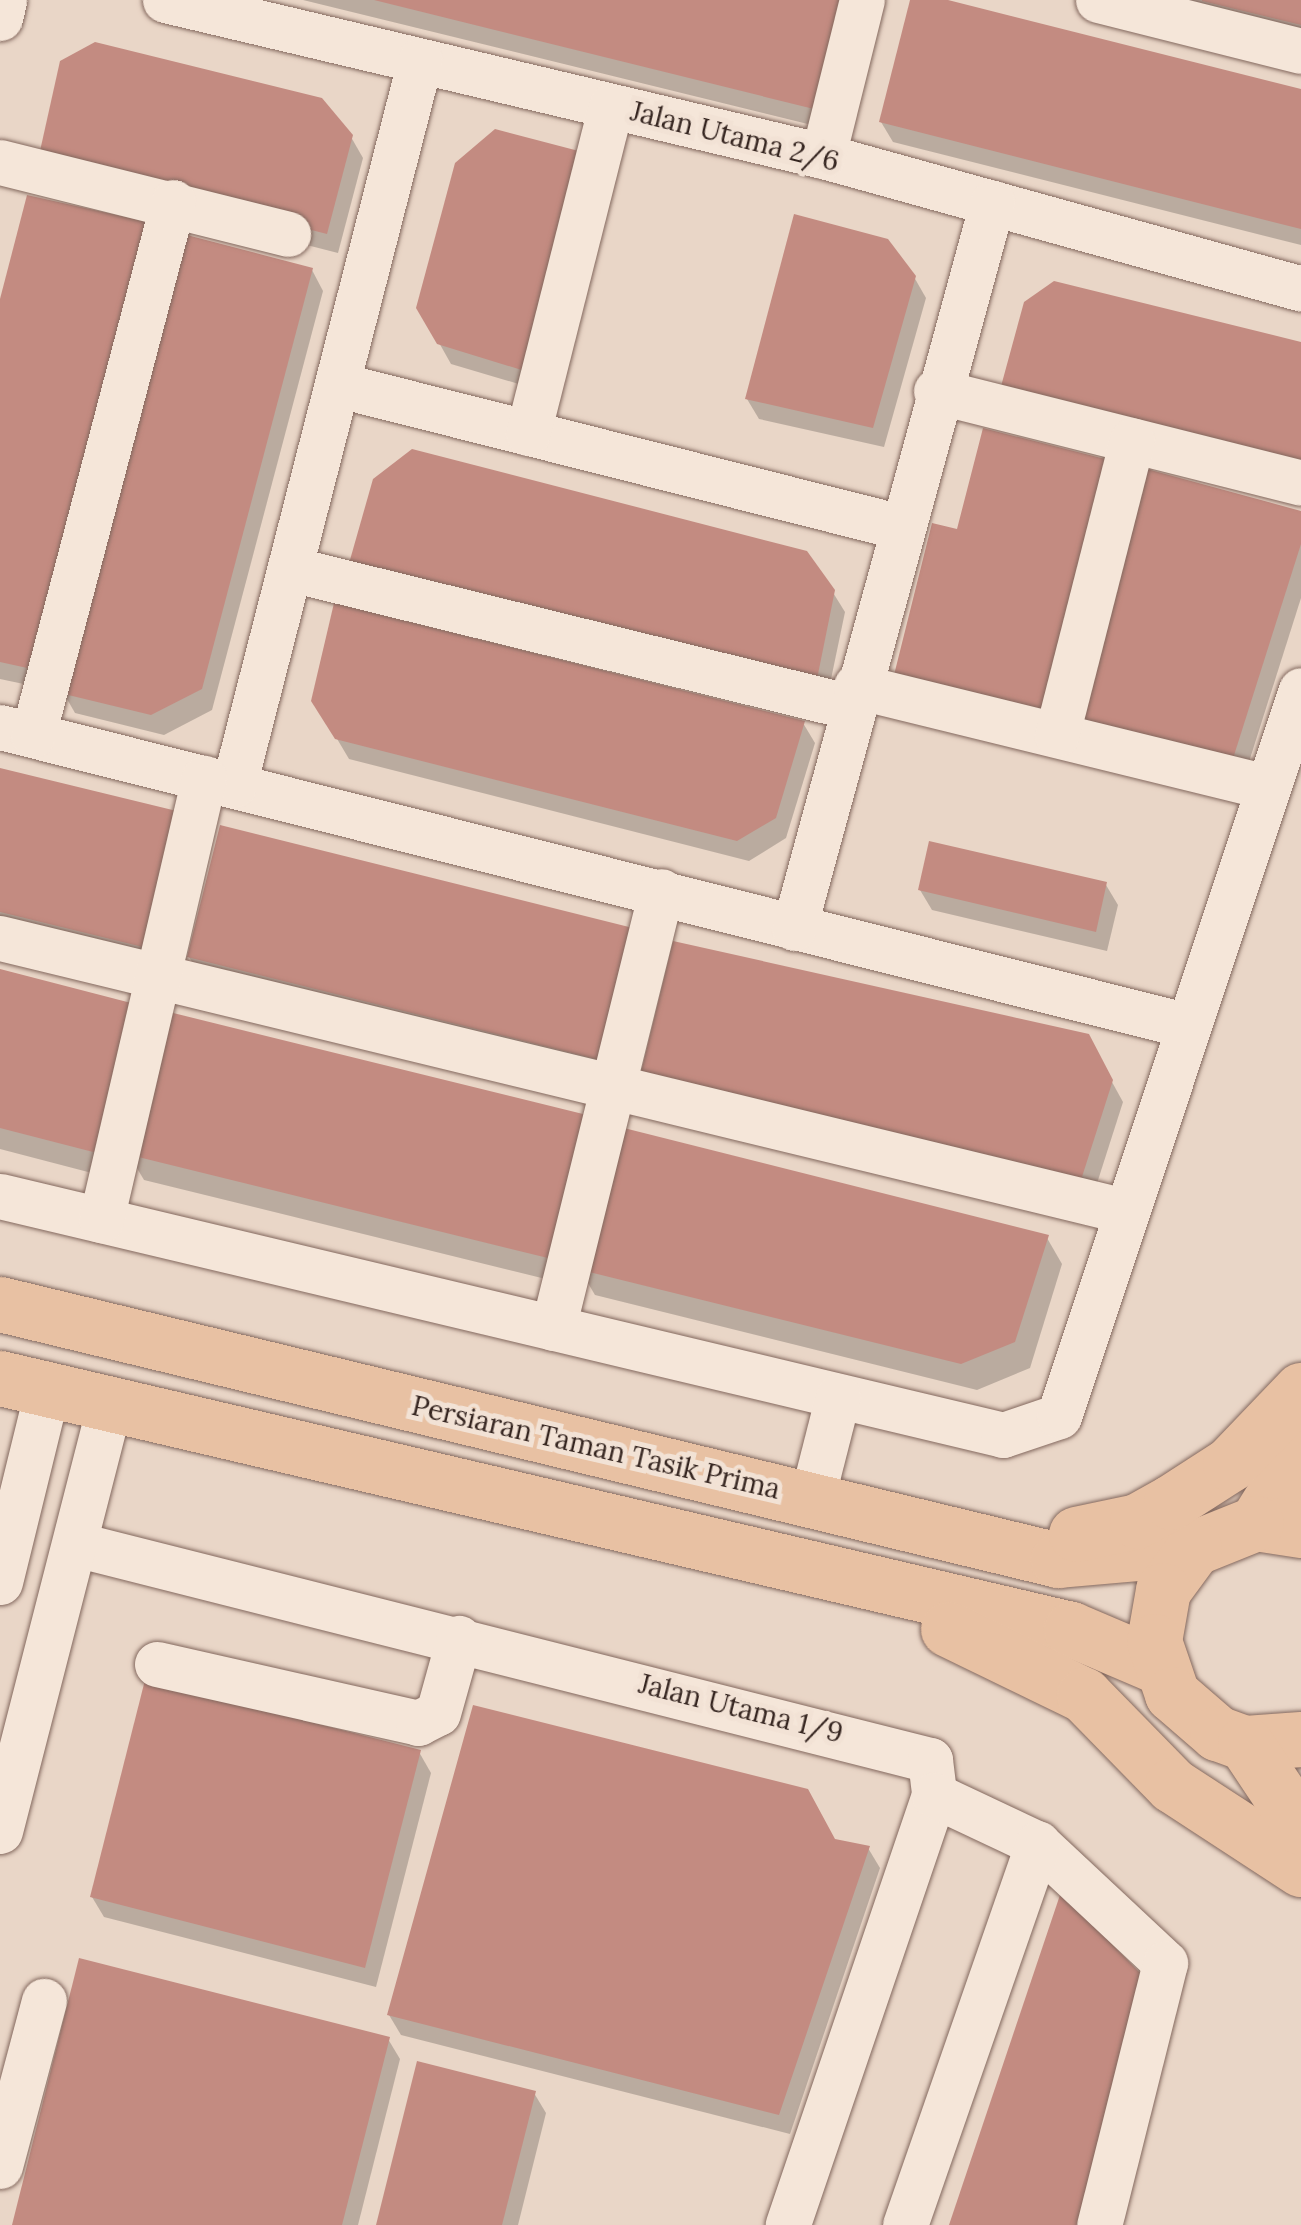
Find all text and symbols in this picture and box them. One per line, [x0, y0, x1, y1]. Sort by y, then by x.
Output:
street label: Jalan Utama 2/6 [627, 94, 843, 178]
street label: Persiaran Taman Tasik Prima [409, 1388, 783, 1506]
street label: Jalan Utama 1/9 [635, 1666, 847, 1750]

